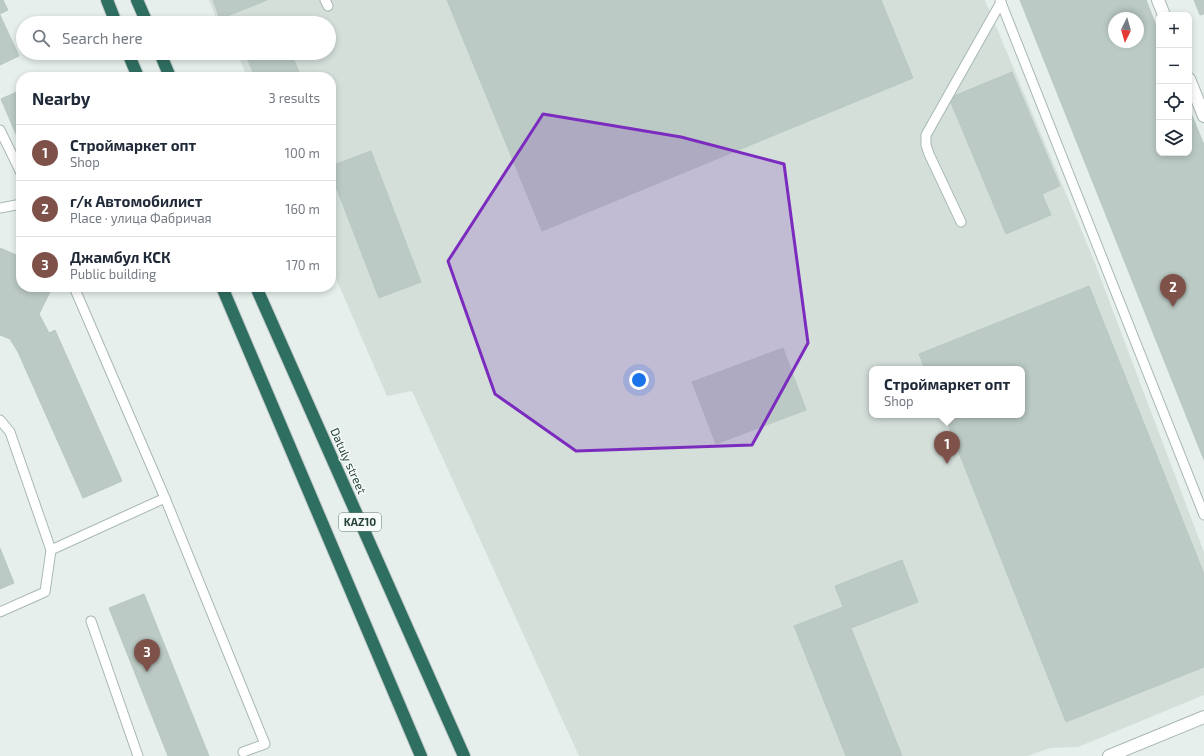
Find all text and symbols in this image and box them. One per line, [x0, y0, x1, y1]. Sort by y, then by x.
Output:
north arrow [1108, 12, 1144, 48]
map controls [1156, 12, 1192, 156]
button: + [1156, 12, 1192, 48]
search box [16, 16, 336, 60]
icon: search [30, 27, 52, 49]
text: Search here [62, 29, 143, 47]
button: − [1156, 48, 1192, 84]
button: locate [1156, 84, 1192, 120]
text: Nearby [32, 88, 90, 108]
text: 3 results [269, 90, 320, 106]
button: layers [1156, 120, 1192, 156]
text: Строймаркет опт [70, 136, 196, 154]
text: 1 [42, 145, 48, 161]
text: 100 m [285, 145, 320, 161]
text: Shop [70, 154, 100, 170]
text: г/к Автомобилист [70, 192, 202, 210]
text: 2 [41, 201, 49, 217]
text: 160 m [285, 201, 320, 217]
text: Place · улица Фабричая [70, 210, 212, 226]
text: Джамбул КСК [70, 248, 171, 266]
text: 3 [41, 257, 49, 273]
text: 170 m [286, 257, 320, 273]
text: Public building [70, 266, 156, 282]
pin: 2 [1160, 274, 1186, 307]
popup [869, 366, 1025, 418]
your location [629, 370, 649, 390]
text: Строймаркет опт [884, 375, 1010, 393]
text: Shop [884, 393, 914, 409]
street label: Datuly street [328, 425, 370, 496]
pin: 1 [934, 431, 960, 464]
road number: KAZ10 [339, 513, 381, 531]
pin: 3 [134, 639, 160, 672]

